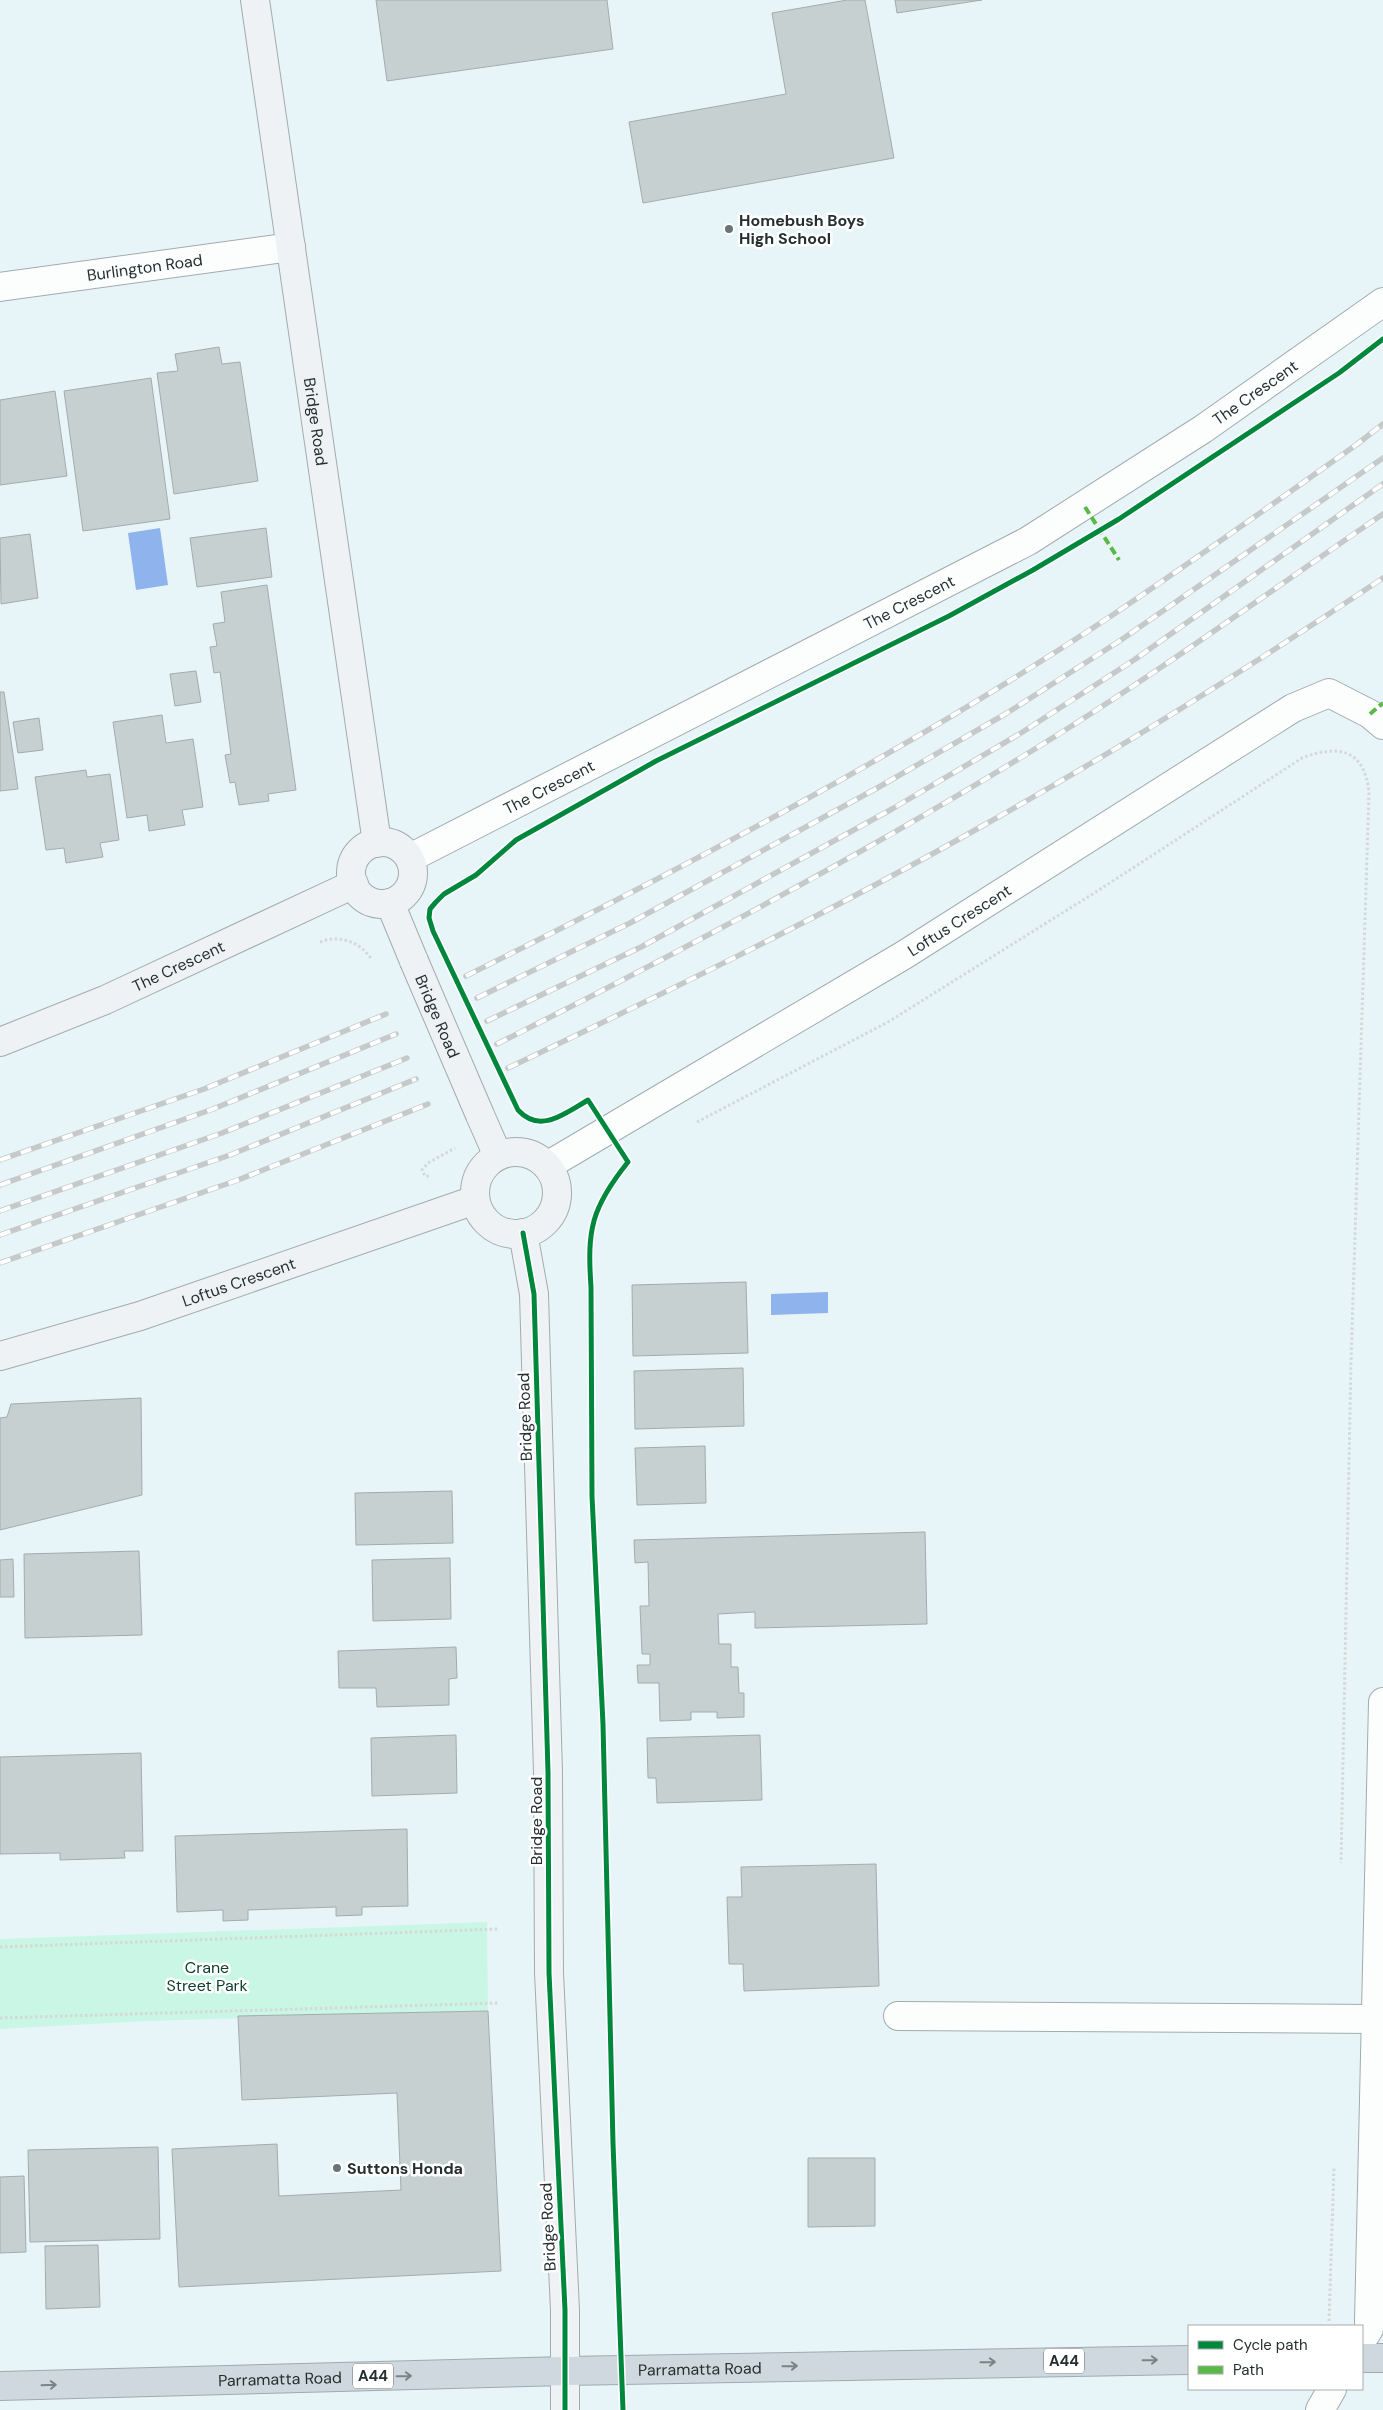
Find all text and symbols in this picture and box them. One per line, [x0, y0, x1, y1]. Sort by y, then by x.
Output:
place label: Homebush Boys High School [739, 210, 864, 249]
marker: Homebush Boys High School [723, 223, 735, 235]
street label: Burlington Road [85, 249, 204, 285]
street label: The Crescent [1208, 355, 1302, 430]
street label: Bridge Road [299, 376, 333, 467]
street label: The Crescent [860, 570, 958, 634]
street label: The Crescent [500, 755, 598, 819]
street label: Loftus Crescent [903, 879, 1015, 961]
street label: The Crescent [129, 935, 228, 996]
street label: Bridge Road [411, 971, 465, 1061]
street label: Loftus Crescent [179, 1252, 298, 1311]
street label: Bridge Road [513, 1372, 537, 1462]
street label: Bridge Road [526, 1777, 547, 1865]
park label: Crane Street Park [166, 1957, 248, 1996]
place label: Suttons Honda [347, 2158, 463, 2179]
marker: Suttons Honda [331, 2162, 343, 2174]
street label: Bridge Road [535, 2182, 561, 2272]
legend [1188, 2325, 1363, 2390]
text: Cycle path [1233, 2335, 1308, 2355]
road number: A44 [1044, 2348, 1084, 2374]
one-way arrow [1142, 2355, 1158, 2365]
street label: Parramatta Road [638, 2357, 762, 2380]
one-way arrow [980, 2357, 996, 2367]
text: Path [1233, 2360, 1264, 2380]
one-way arrow [781, 2361, 797, 2371]
road number: A44 [353, 2364, 393, 2388]
street label: Parramatta Road [218, 2366, 342, 2391]
one-way arrow [396, 2371, 412, 2381]
one-way arrow [40, 2380, 56, 2389]

